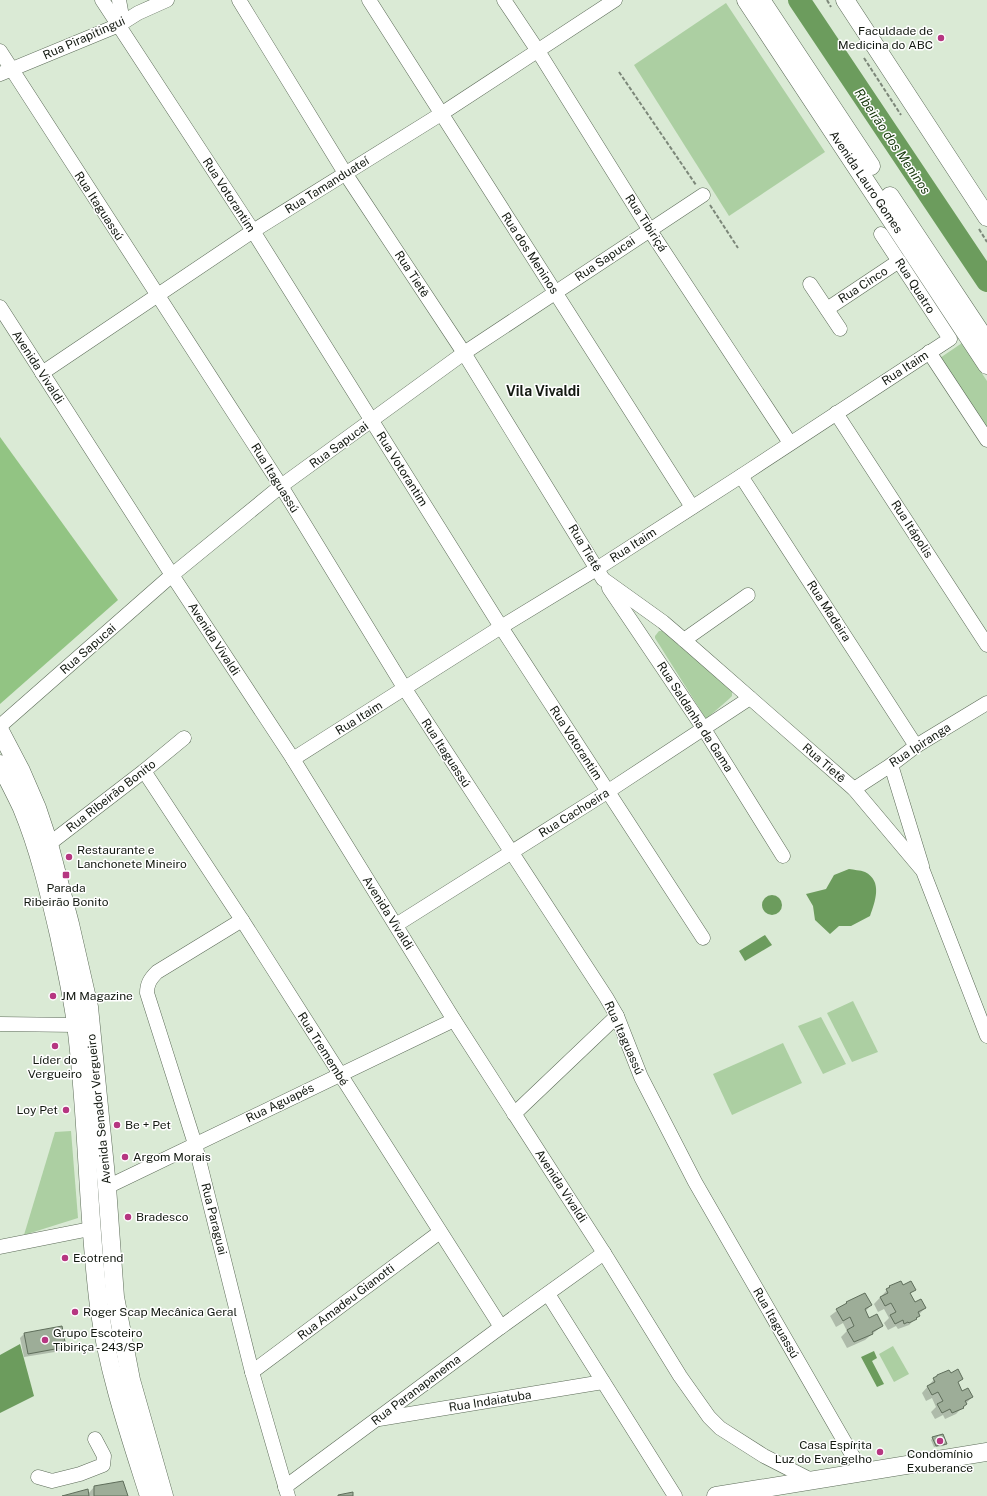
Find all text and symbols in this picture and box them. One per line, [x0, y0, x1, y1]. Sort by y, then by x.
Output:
street label: Rua Pirapitingui [41, 14, 127, 62]
place label: Faculdade de Medicina do ABC [838, 24, 933, 52]
marker: Faculdade de Medicina do ABC [936, 33, 946, 43]
water label: Ribeirão dos Meninos [852, 85, 934, 197]
street label: Avenida Lauro Gomes [826, 128, 906, 236]
street label: Rua Tamanduateí [282, 153, 372, 216]
street label: Rua Votorantim [200, 155, 258, 235]
street label: Rua Itaguassú [72, 169, 126, 243]
street label: Rua Tibiriçá [622, 192, 670, 254]
street label: Rua dos Meninos [498, 210, 562, 296]
street label: Rua Sapucai [572, 234, 638, 284]
street label: Rua Tietê [392, 248, 432, 300]
street label: Rua Quatro [892, 256, 938, 316]
street label: Rua Cinco [836, 264, 890, 306]
street label: Avenida Vivaldi [9, 328, 67, 406]
street label: Rua Itaim [879, 348, 931, 388]
district label: Vila Vivaldi [506, 383, 580, 399]
street label: Rua Sapucai [307, 419, 371, 471]
street label: Rua Votorantim [373, 429, 431, 509]
street label: Rua Itaguassú [248, 441, 302, 515]
street label: Rua Itápolis [888, 498, 936, 560]
street label: Rua Tietê [565, 522, 605, 574]
street label: Rua Itaim [607, 525, 659, 565]
street label: Rua Madeira [804, 578, 854, 644]
street label: Avenida Vivaldi [185, 600, 243, 678]
street label: Rua Sapucai [57, 621, 119, 677]
street label: Rua Saldanha da Gama [654, 659, 736, 775]
street label: Rua Itaim [333, 698, 385, 738]
street label: Rua Votorantim [547, 703, 605, 783]
street label: Rua Itaguassú [419, 716, 473, 790]
street label: Rua Ipiranga [887, 720, 953, 770]
street label: Rua Tietê [800, 741, 849, 786]
street label: Rua Ribeirão Bonito [64, 757, 159, 835]
street label: Rua Cachoeira [536, 786, 612, 840]
place label: Restaurante e Lanchonete Mineiro [77, 843, 187, 871]
marker: Restaurante e Lanchonete Mineiro [64, 852, 74, 862]
marker: Parada Ribeirão Bonito [61, 870, 71, 880]
street label: Avenida Vivaldi [360, 874, 416, 952]
place label: Parada Ribeirão Bonito [24, 881, 109, 909]
place label: JM Magazine [61, 989, 133, 1003]
marker: JM Magazine [48, 991, 58, 1001]
street label: Rua Itaguassú [602, 999, 646, 1077]
street label: Rua Tremembé [295, 1010, 351, 1089]
street label: Avenida Senador Vergueiro [84, 1033, 114, 1185]
marker: Líder do Vergueiro [50, 1041, 60, 1051]
place label: Líder do Vergueiro [28, 1053, 82, 1081]
street label: Rua Aguapés [244, 1081, 316, 1125]
place label: Loy Pet [17, 1103, 58, 1117]
marker: Loy Pet [61, 1105, 71, 1115]
place label: Be + Pet [125, 1118, 171, 1132]
marker: Be + Pet [112, 1120, 122, 1130]
street label: Avenida Vivaldi [532, 1147, 590, 1225]
place label: Argom Morais [133, 1150, 211, 1164]
marker: Argom Morais [120, 1152, 130, 1162]
street label: Rua Paraguai [198, 1182, 230, 1256]
place label: Bradesco [136, 1210, 189, 1224]
marker: Bradesco [123, 1212, 133, 1222]
place label: Ecotrend [73, 1251, 124, 1265]
marker: Ecotrend [60, 1253, 70, 1263]
street label: Rua Amadeu Gianotti [295, 1261, 397, 1343]
street label: Rua Itaguassú [750, 1285, 802, 1361]
place label: Roger Scap Mecânica Geral [83, 1305, 237, 1319]
marker: Roger Scap Mecânica Geral [70, 1307, 80, 1317]
place label: Grupo Escoteiro Tibiriça - 243/SP [53, 1326, 144, 1354]
marker: Grupo Escoteiro Tibiriça - 243/SP [40, 1335, 50, 1345]
street label: Rua Paranapanema [369, 1352, 463, 1428]
street label: Rua Indaiatuba [448, 1388, 532, 1414]
marker: Condomínio Exuberance [935, 1436, 945, 1446]
place label: Casa Espírita Luz do Evangelho [775, 1438, 872, 1466]
marker: Casa Espírita Luz do Evangelho [875, 1447, 885, 1457]
place label: Condomínio Exuberance [907, 1447, 973, 1475]

